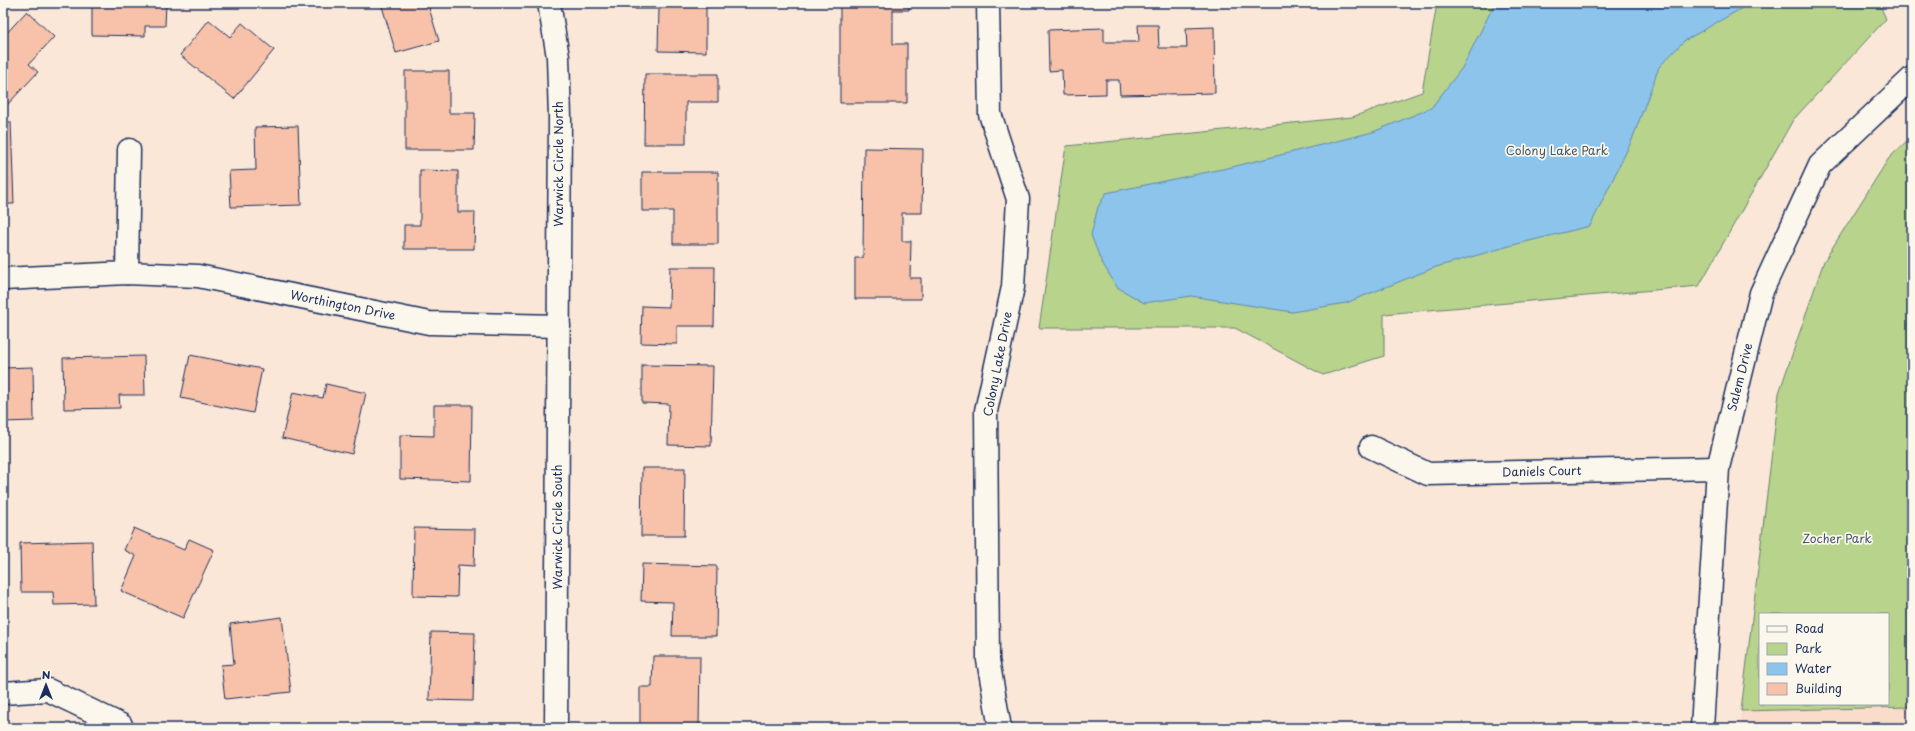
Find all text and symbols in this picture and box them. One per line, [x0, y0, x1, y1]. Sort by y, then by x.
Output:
street label: Warwick Circle North [549, 101, 567, 227]
park label: Colony Lake Park [1506, 141, 1608, 159]
street label: Worthington Drive [289, 285, 397, 324]
street label: Colony Lake Drive [978, 310, 1016, 418]
street label: Salem Drive [1722, 341, 1756, 413]
street label: Daniels Court [1502, 461, 1582, 480]
street label: Warwick Circle South [548, 465, 566, 589]
park label: Zocher Park [1802, 529, 1872, 547]
legend [1759, 613, 1889, 705]
text: Road [1795, 619, 1824, 637]
text: Park [1795, 639, 1822, 657]
text: Water [1795, 659, 1832, 677]
north arrow [26, 665, 66, 705]
text: N [42, 666, 51, 683]
text: Building [1795, 679, 1842, 697]

